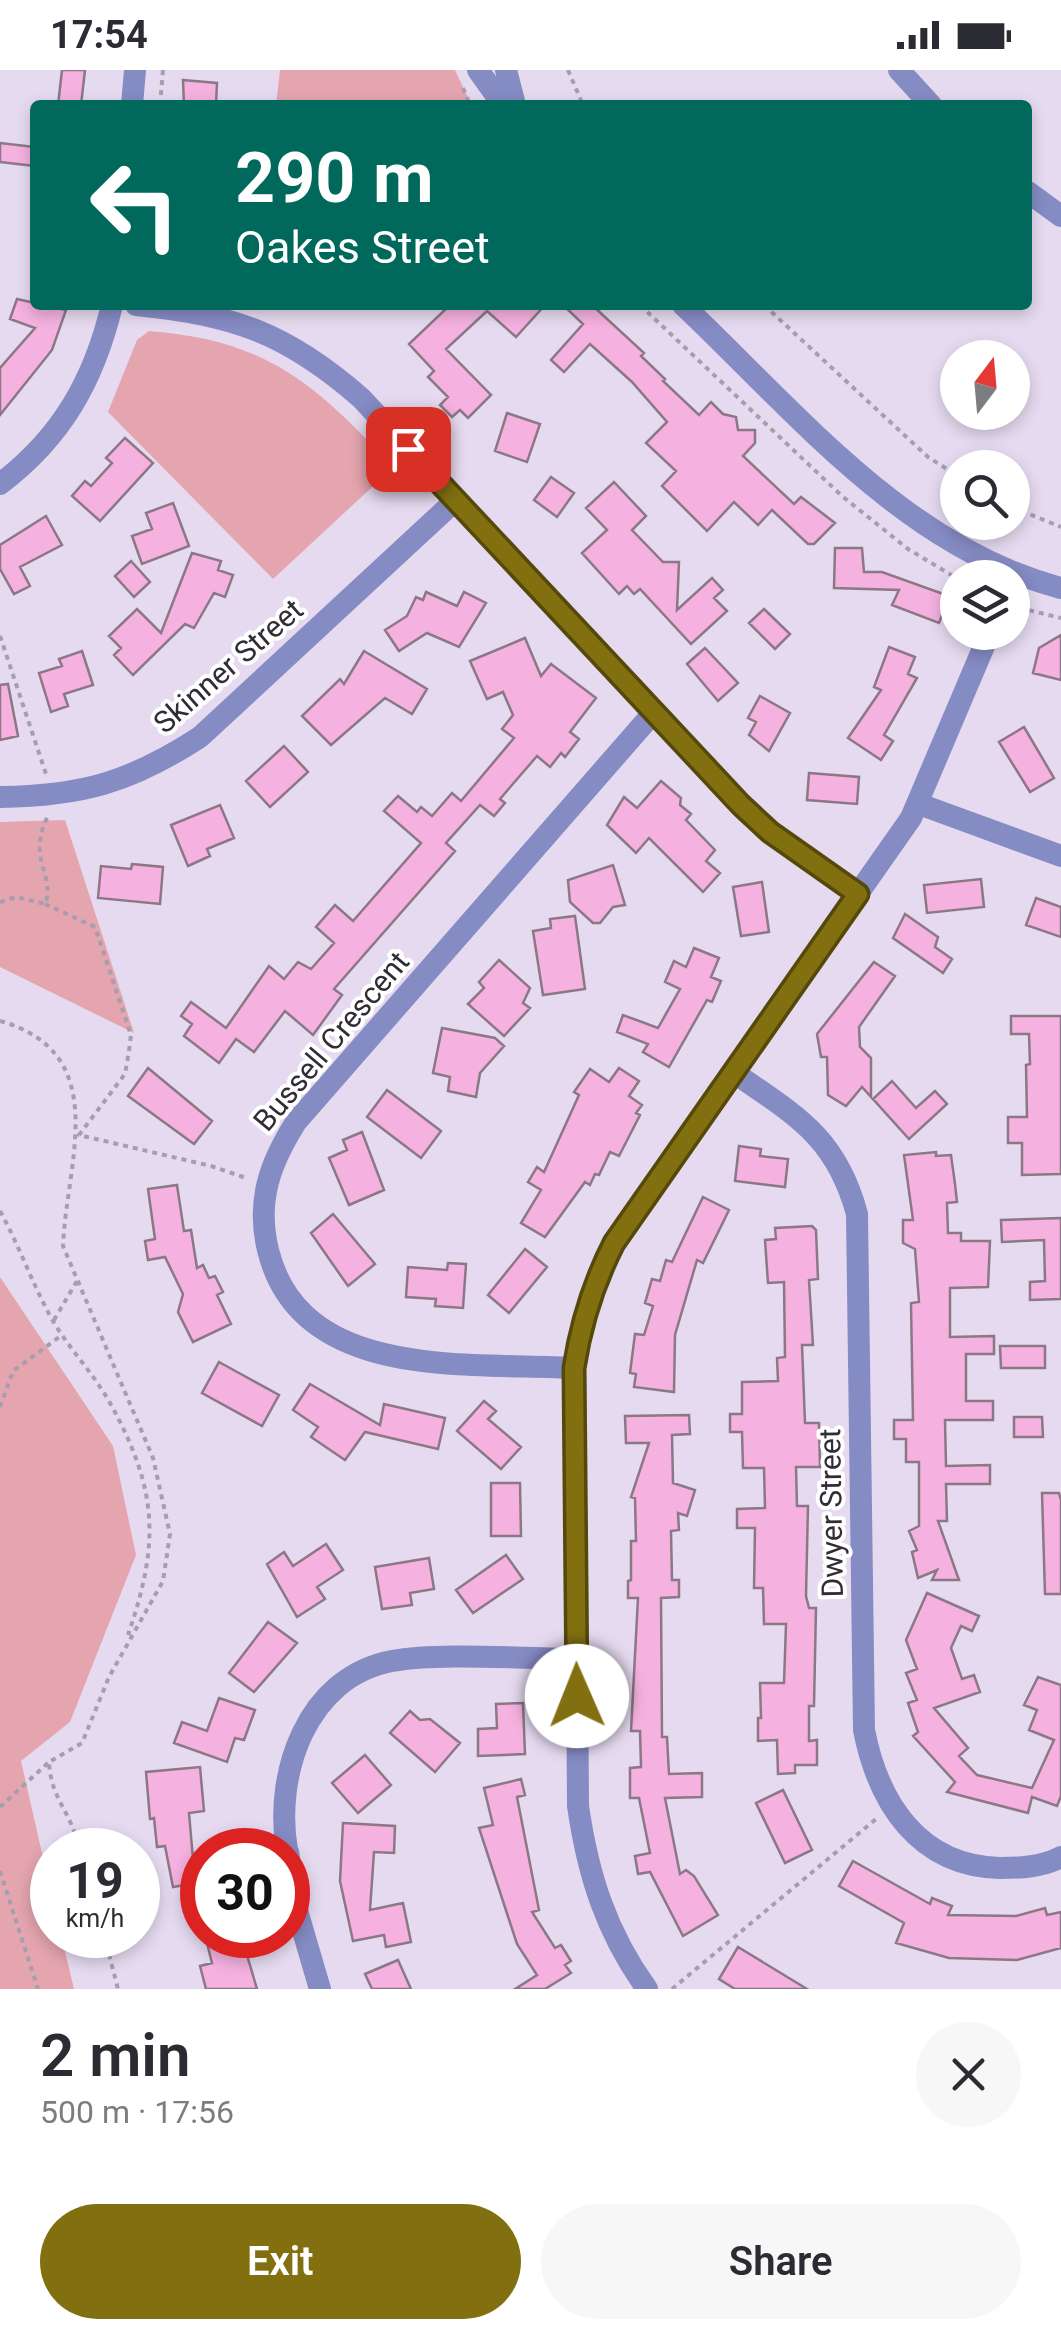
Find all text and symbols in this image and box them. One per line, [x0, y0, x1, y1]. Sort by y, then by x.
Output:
text: 17:54 [50, 13, 148, 57]
text: 290 m [235, 137, 434, 219]
icon: left [70, 140, 200, 270]
text: Oakes Street [235, 221, 490, 274]
north arrow [940, 340, 1030, 430]
map controls [940, 340, 1030, 650]
pin [366, 407, 451, 492]
icon: arrive [381, 422, 436, 477]
button: search [940, 450, 1030, 540]
button: layers [940, 560, 1030, 650]
street label: Skinner Street [146, 592, 310, 740]
street label: Bussell Crescent [246, 944, 416, 1138]
street label: Dwyer Street [812, 1428, 850, 1598]
position arrow [525, 1644, 629, 1748]
speed limit sign: 30 [180, 1828, 310, 1958]
text: 19 [66, 1852, 124, 1910]
text: km/h [66, 1904, 124, 1933]
text: 2 min [40, 2020, 190, 2091]
button: close [916, 2022, 1021, 2127]
text: 500 m · 17:56 [40, 2093, 234, 2131]
button: Exit [40, 2204, 521, 2319]
button: Share [541, 2204, 1021, 2319]

